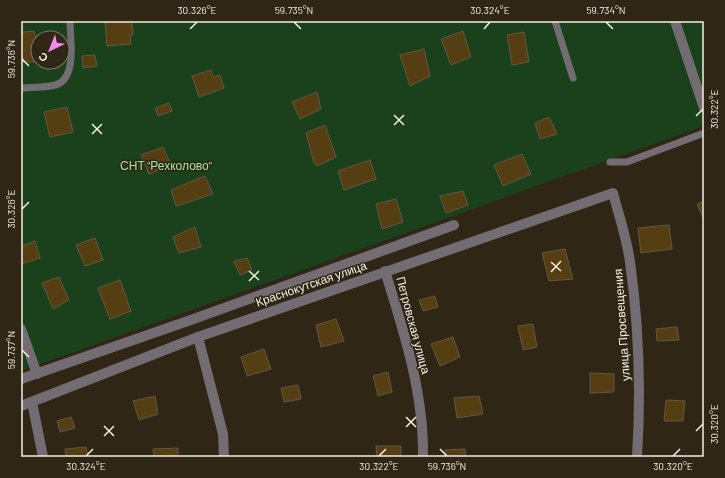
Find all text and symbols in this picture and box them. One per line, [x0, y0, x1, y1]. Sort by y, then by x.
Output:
text: 30.326°E [177, 4, 217, 16]
text: 59.735°N [275, 4, 313, 16]
text: 30.324°E [470, 4, 510, 16]
text: 59.734°N [586, 4, 626, 16]
north arrow [30, 30, 70, 70]
text: 59.736°N [5, 40, 17, 78]
text: С [35, 50, 50, 65]
text: 30.322°E [708, 89, 720, 129]
park label: СНТ "Рехколово" [120, 158, 212, 172]
text: 30.326°E [5, 189, 17, 229]
street label: Краснокутская улица [254, 257, 369, 310]
street label: улица Просвещения [610, 268, 633, 382]
street label: Петровская улица [393, 275, 434, 376]
text: 59.737°N [5, 331, 17, 369]
text: 30.320°E [708, 404, 720, 444]
text: 30.324°E [66, 460, 106, 472]
text: 30.322°E [359, 460, 399, 472]
text: 59.736°N [428, 460, 466, 472]
text: 30.320°E [653, 460, 693, 472]

